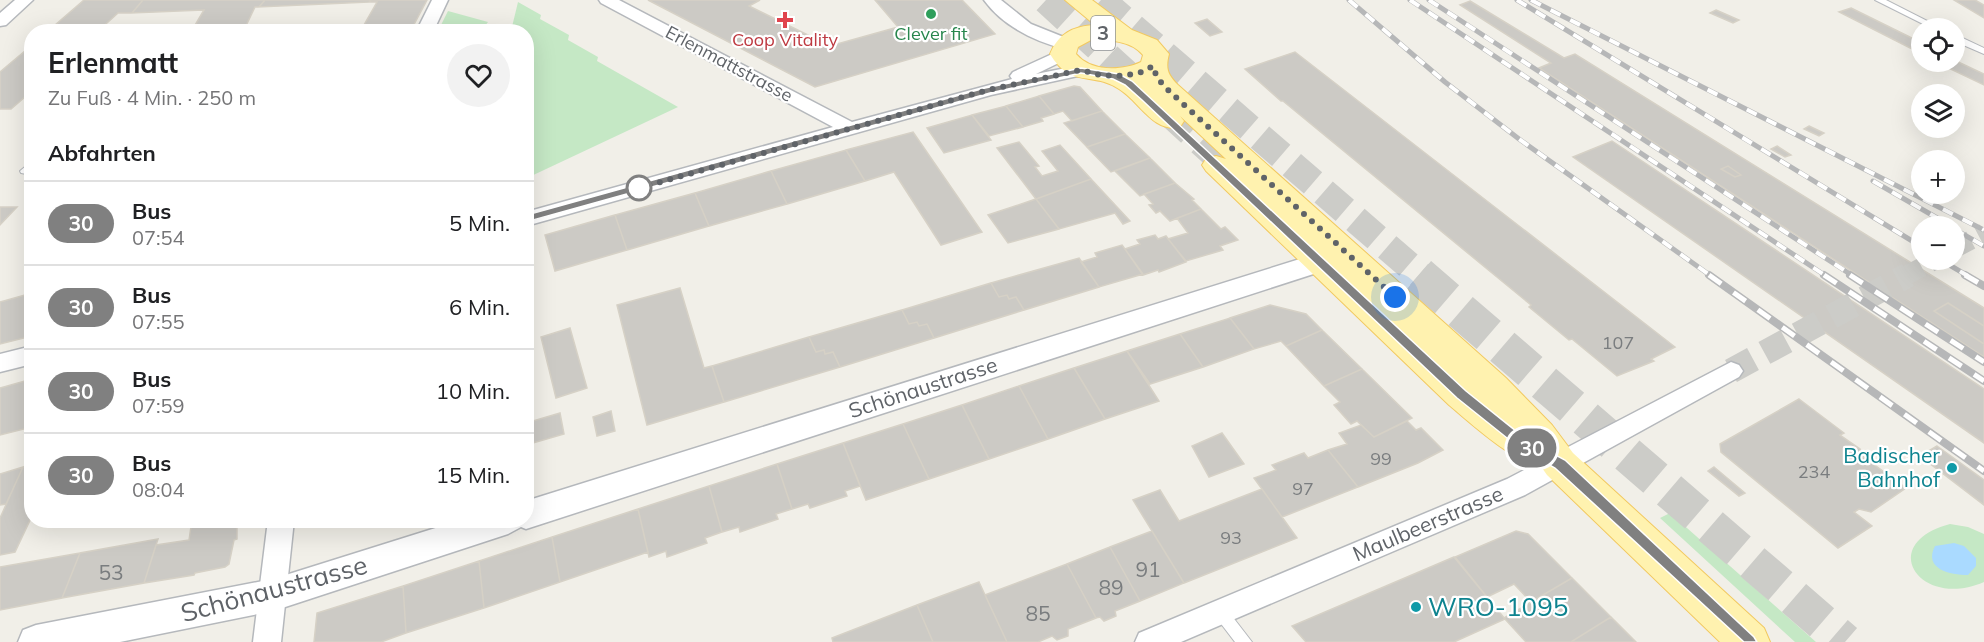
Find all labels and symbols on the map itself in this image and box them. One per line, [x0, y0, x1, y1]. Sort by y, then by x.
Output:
marker: Clever fit [924, 7, 938, 21]
marker: Coop Vitality [778, 13, 792, 27]
road number: 3 [1091, 16, 1115, 50]
street label: Erlenmattstrasse [662, 20, 797, 107]
place label: Clever fit [894, 22, 968, 45]
place label: Coop Vitality [732, 28, 839, 51]
unlabelled marker [626, 175, 652, 201]
your location [1380, 282, 1410, 312]
house number: 107 [1602, 331, 1634, 354]
street label: Schönaustrasse [845, 351, 1000, 423]
line badge: 30 [1505, 428, 1559, 468]
place label: Badischer Bahnhof [1843, 442, 1941, 492]
house number: 99 [1370, 447, 1392, 470]
house number: 234 [1798, 460, 1830, 483]
marker: Badischer Bahnhof [1945, 461, 1959, 475]
house number: 97 [1292, 477, 1314, 500]
street label: Maulbeerstrasse [1349, 480, 1507, 566]
house number: 93 [1220, 526, 1242, 549]
street label: Schönaustrasse [177, 548, 371, 629]
house number: 91 [1135, 556, 1161, 582]
house number: 53 [98, 559, 124, 585]
house number: 89 [1098, 574, 1124, 600]
place label: WRO-1095 [1428, 590, 1568, 623]
house number: 85 [1025, 600, 1051, 626]
marker: WRO-1095 [1409, 600, 1423, 614]

